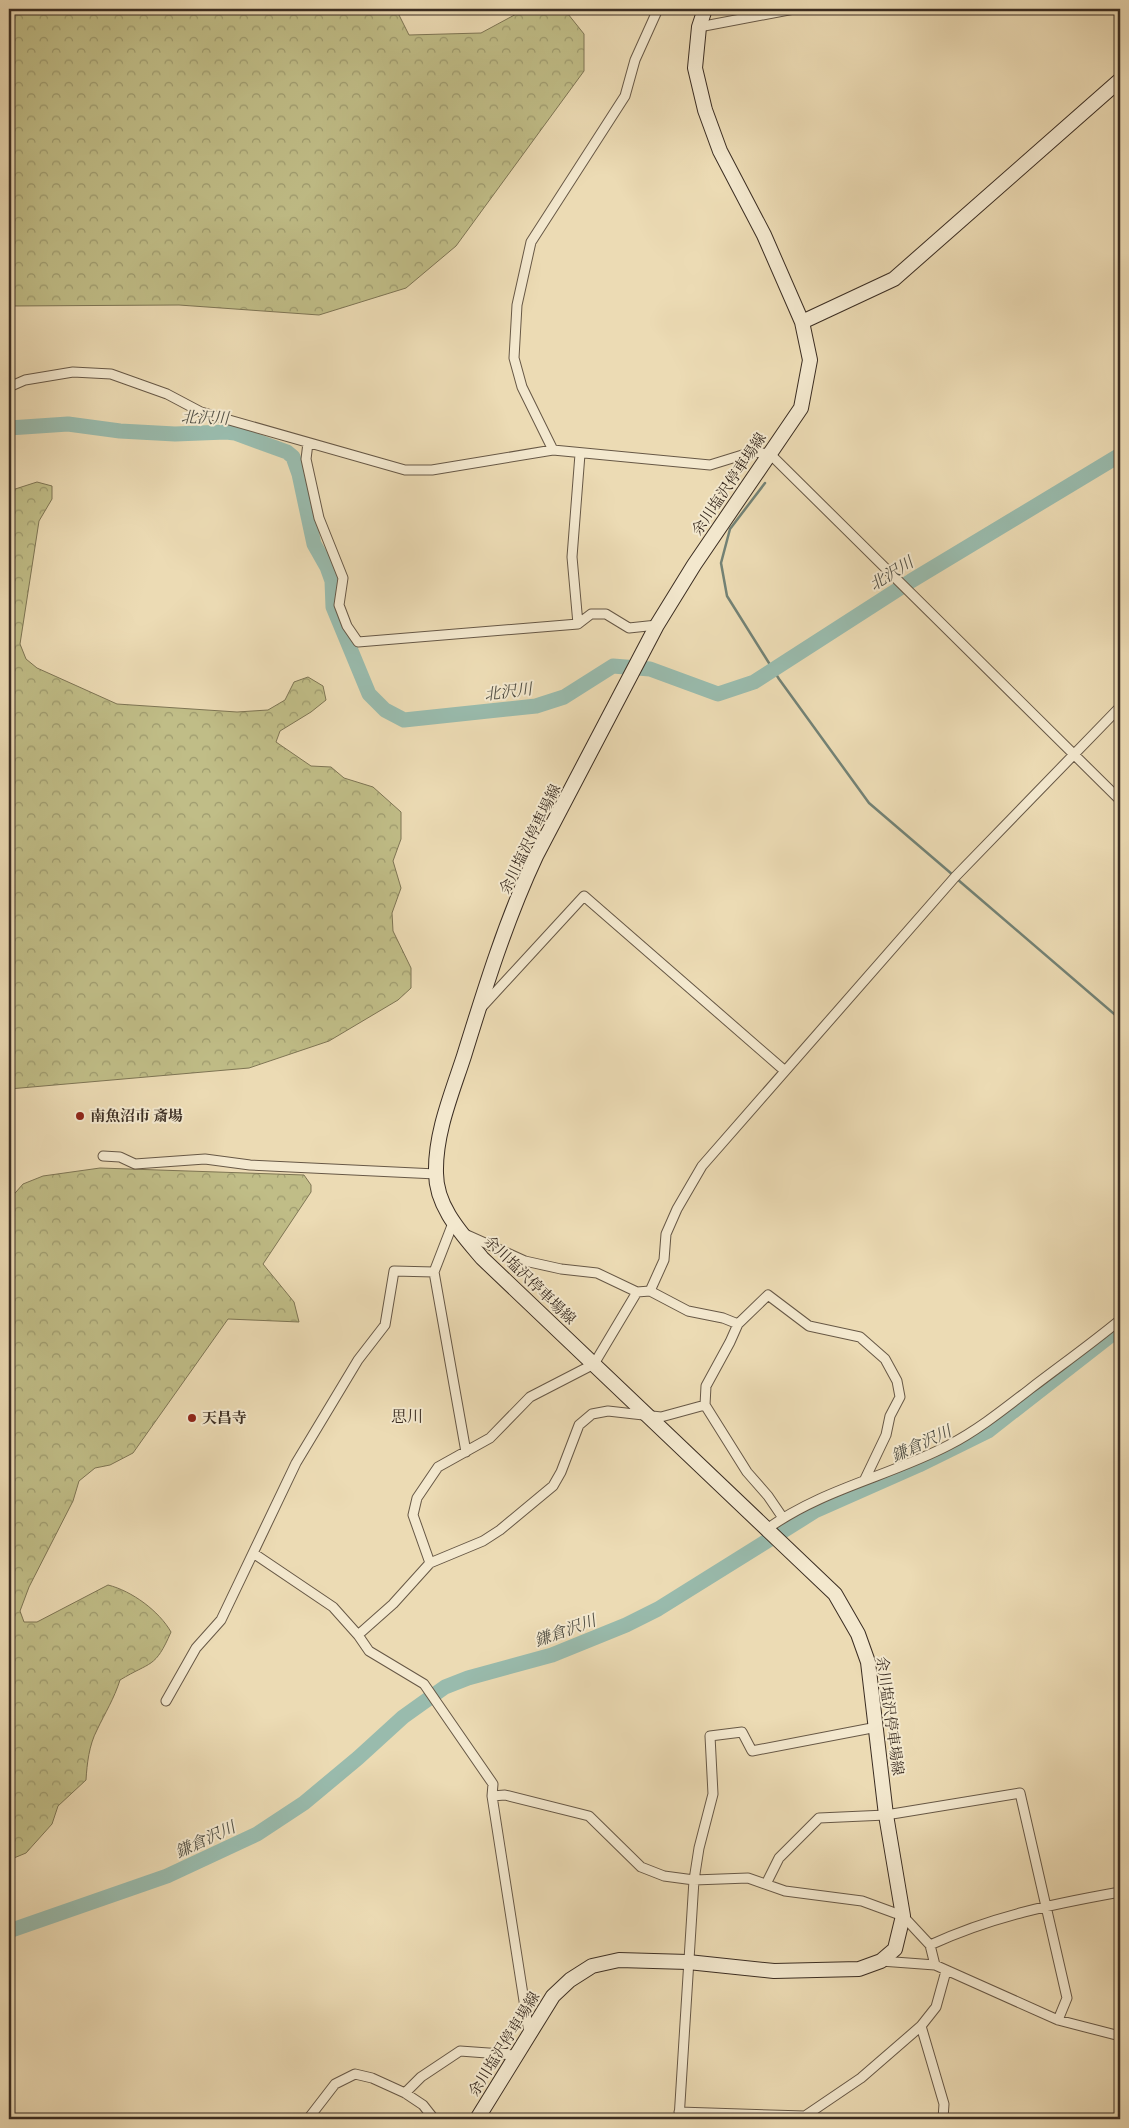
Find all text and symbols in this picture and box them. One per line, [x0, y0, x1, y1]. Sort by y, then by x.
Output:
water label: 北沢川 [181, 407, 231, 431]
street label: 余川塩沢停車場線 [688, 429, 773, 540]
water label: 北沢川 [866, 552, 920, 597]
water label: 北沢川 [483, 679, 535, 707]
street label: 余川塩沢停車場線 [496, 781, 567, 898]
place label: 南魚沼市 斎場 [90, 1107, 183, 1128]
marker: 南魚沼市 斎場 [74, 1110, 86, 1122]
street label: 余川塩沢停車場線 [478, 1232, 579, 1330]
district label: 思川 [391, 1407, 423, 1429]
place label: 天昌寺 [202, 1409, 247, 1430]
marker: 天昌寺 [186, 1412, 198, 1424]
water label: 鎌倉沢川 [888, 1420, 957, 1468]
water label: 鎌倉沢川 [532, 1610, 601, 1653]
street label: 余川塩沢停車場線 [870, 1655, 907, 1777]
water label: 鎌倉沢川 [172, 1816, 241, 1864]
street label: 余川塩沢停車場線 [465, 1988, 546, 2101]

